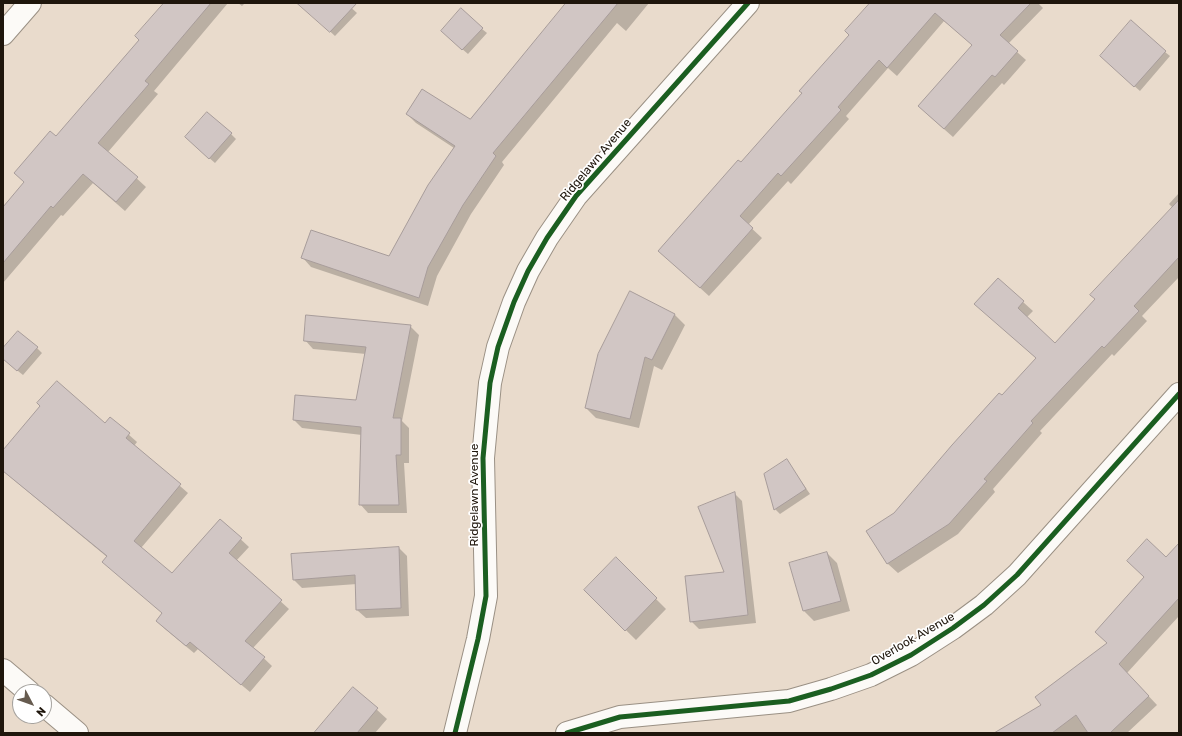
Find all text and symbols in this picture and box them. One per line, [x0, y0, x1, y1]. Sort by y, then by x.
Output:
street label: Ridgelawn Avenue [557, 116, 635, 204]
street label: Ridgelawn Avenue [468, 443, 482, 547]
street label: Overlook Avenue [869, 609, 957, 669]
north arrow [12, 684, 52, 724]
text: N [33, 704, 48, 719]

